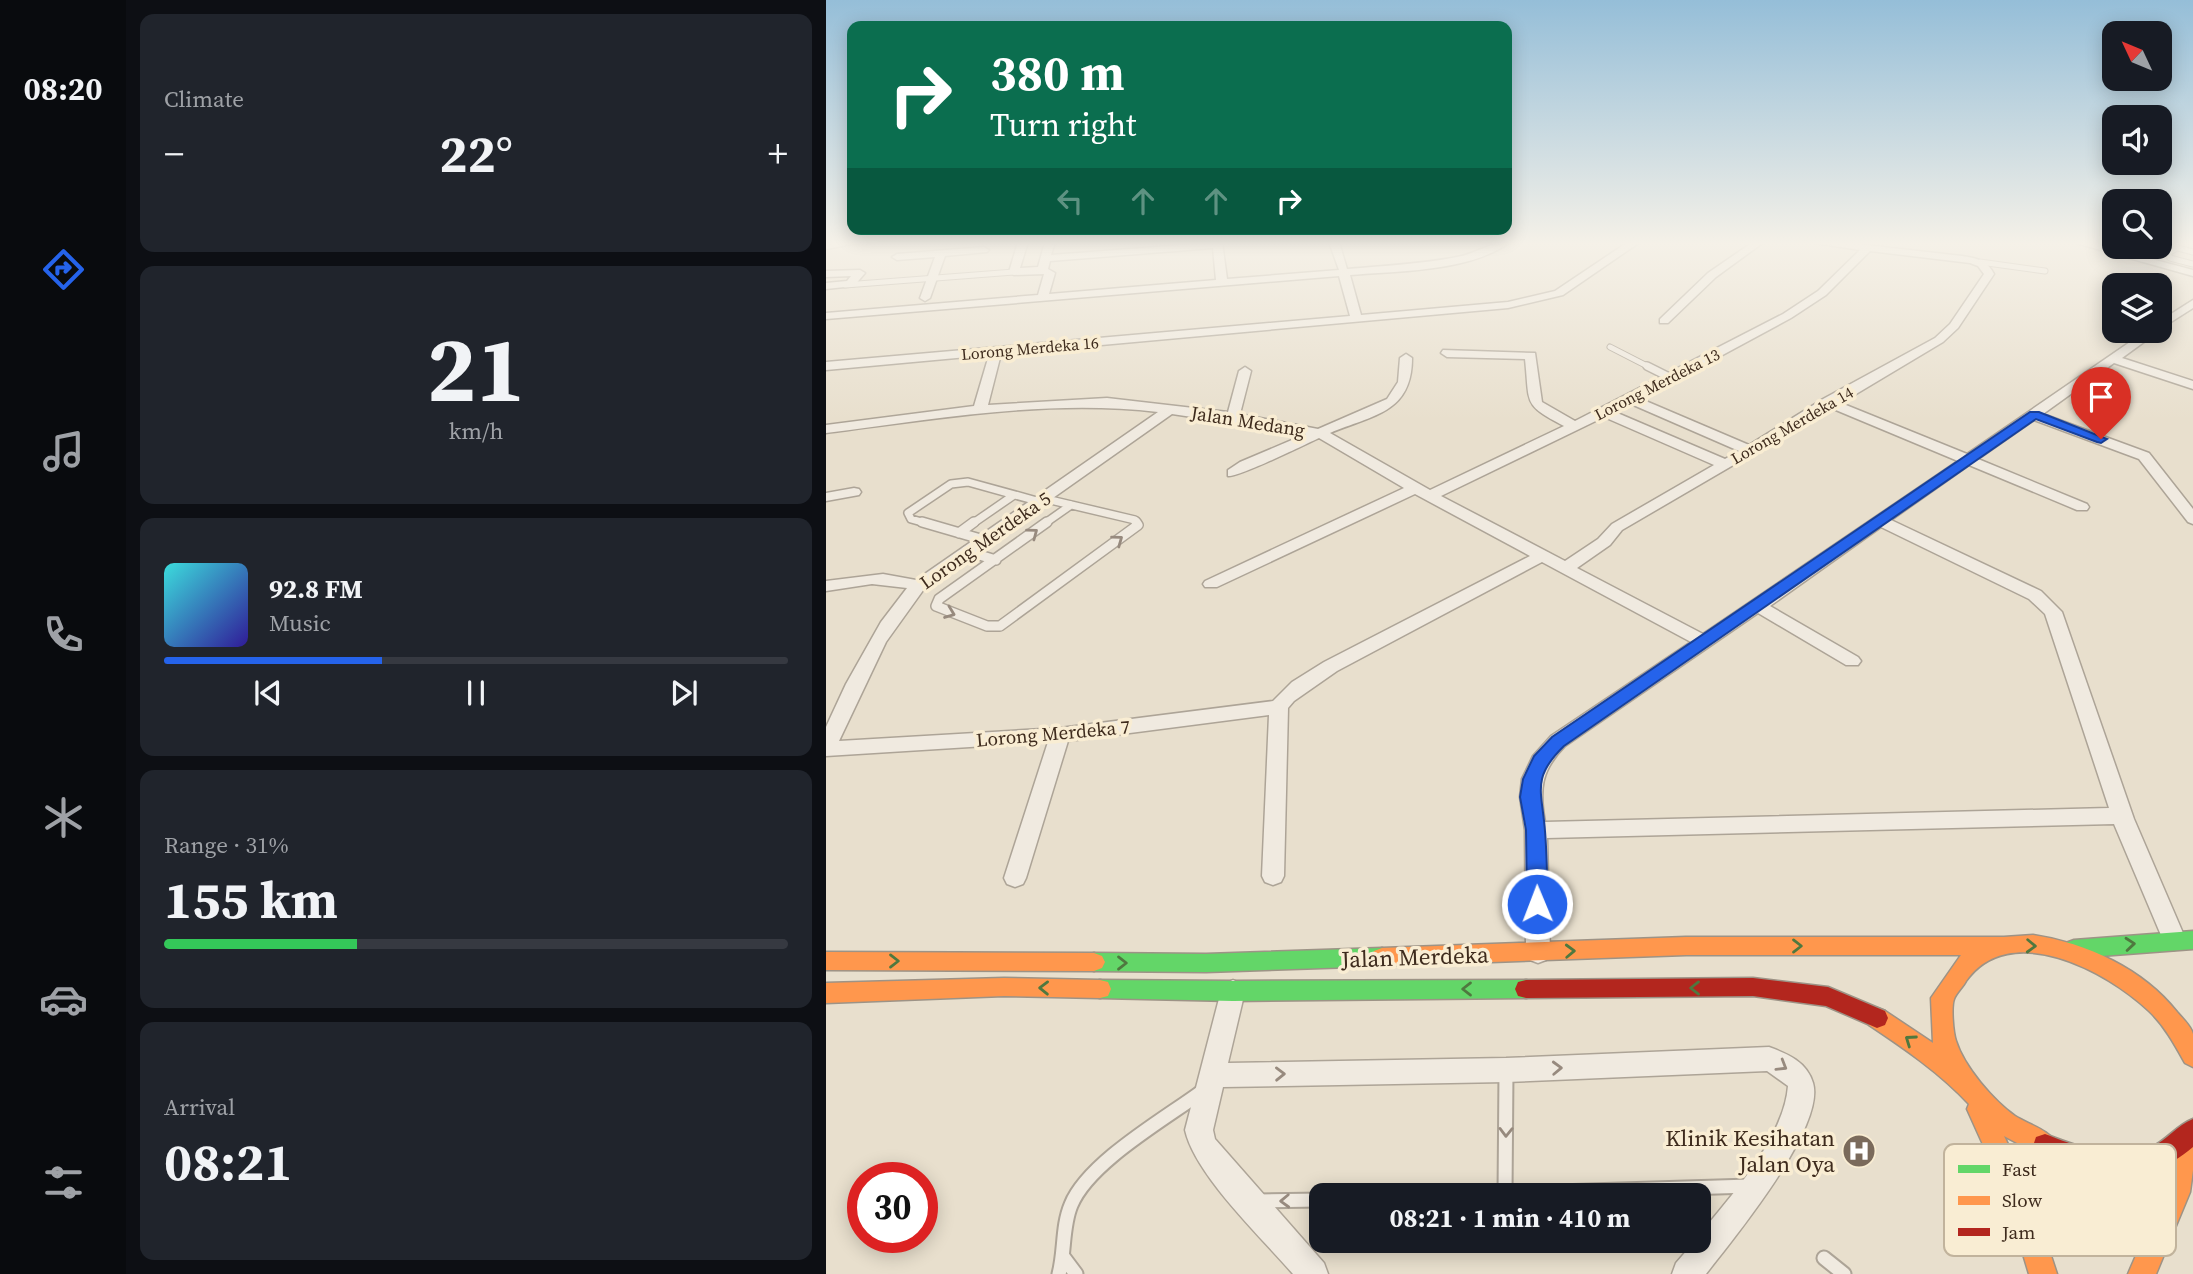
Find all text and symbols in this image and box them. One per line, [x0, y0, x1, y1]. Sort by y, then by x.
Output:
north arrow [2102, 21, 2172, 91]
map controls [2102, 21, 2172, 343]
text: 380 m [990, 39, 1125, 106]
icon: right [875, 49, 966, 140]
text: 08:20 [24, 67, 102, 111]
text: Climate [164, 83, 244, 115]
text: Turn right [990, 103, 1136, 147]
button: sound [2102, 105, 2172, 175]
text: 22° [439, 118, 513, 189]
text: − [164, 128, 184, 180]
text: + [768, 128, 788, 180]
icon: left [1051, 182, 1089, 220]
icon: ahead [1124, 182, 1162, 220]
icon: ahead [1197, 182, 1235, 220]
icon: right [1270, 182, 1308, 220]
button: search [2102, 189, 2172, 259]
icon: directions [39, 245, 88, 294]
button: layers [2102, 273, 2172, 343]
text: 21 [427, 307, 525, 431]
street label: Lorong Merdeka 16 [960, 331, 1100, 365]
street label: Lorong Merdeka 13 [1591, 343, 1723, 425]
pin [2071, 367, 2131, 439]
icon: arrive [2082, 378, 2120, 416]
street label: Lorong Merdeka 14 [1727, 381, 1857, 469]
street label: Jalan Medang [1188, 399, 1307, 443]
text: km/h [449, 415, 503, 447]
icon: music [39, 427, 88, 476]
street label: Lorong Merdeka 5 [914, 485, 1056, 595]
one-way arrow [1026, 528, 1038, 541]
one-way arrow [1110, 536, 1123, 548]
text: 92.8 FM [269, 571, 363, 607]
one-way arrow [943, 604, 955, 618]
text: Music [269, 607, 331, 639]
icon: phone [39, 610, 88, 659]
icon: previous [249, 674, 287, 712]
icon: pause [457, 674, 495, 712]
icon: next [665, 674, 703, 712]
street label: Lorong Merdeka 7 [975, 713, 1131, 753]
icon: climate [39, 793, 88, 842]
text: Range · 31% [164, 829, 289, 861]
text: 155 km [164, 864, 338, 935]
position arrow [1500, 867, 1574, 941]
one-way arrow [2124, 937, 2135, 952]
street label: Jalan Merdeka [1340, 938, 1490, 976]
one-way arrow [1792, 938, 1803, 954]
one-way arrow [2026, 938, 2037, 953]
one-way arrow [1564, 944, 1575, 959]
one-way arrow [889, 953, 900, 969]
one-way arrow [1117, 955, 1127, 971]
icon: car [39, 975, 88, 1024]
one-way arrow [1038, 980, 1048, 996]
one-way arrow [1689, 980, 1699, 996]
one-way arrow [1461, 981, 1472, 997]
one-way arrow [1905, 1036, 1918, 1049]
one-way arrow [1774, 1058, 1787, 1071]
one-way arrow [1552, 1061, 1563, 1076]
one-way arrow [1276, 1066, 1286, 1082]
text: Arrival [164, 1091, 235, 1123]
place label: Klinik Kesihatan Jalan Oya [1665, 1122, 1835, 1180]
text: 08:21 [164, 1126, 292, 1197]
one-way arrow [1498, 1127, 1514, 1138]
hospital icon: Klinik Kesihatan Jalan Oya [1840, 1132, 1878, 1170]
legend [1944, 1144, 2176, 1256]
text: Fast [2002, 1156, 2037, 1182]
icon: filters [39, 1158, 88, 1207]
speed limit sign: 30 [847, 1162, 938, 1253]
text: Slow [2002, 1187, 2043, 1213]
one-way arrow [1279, 1193, 1290, 1208]
text: 08:21 · 1 min · 410 m [1390, 1200, 1630, 1236]
text: Jam [2001, 1219, 2035, 1245]

